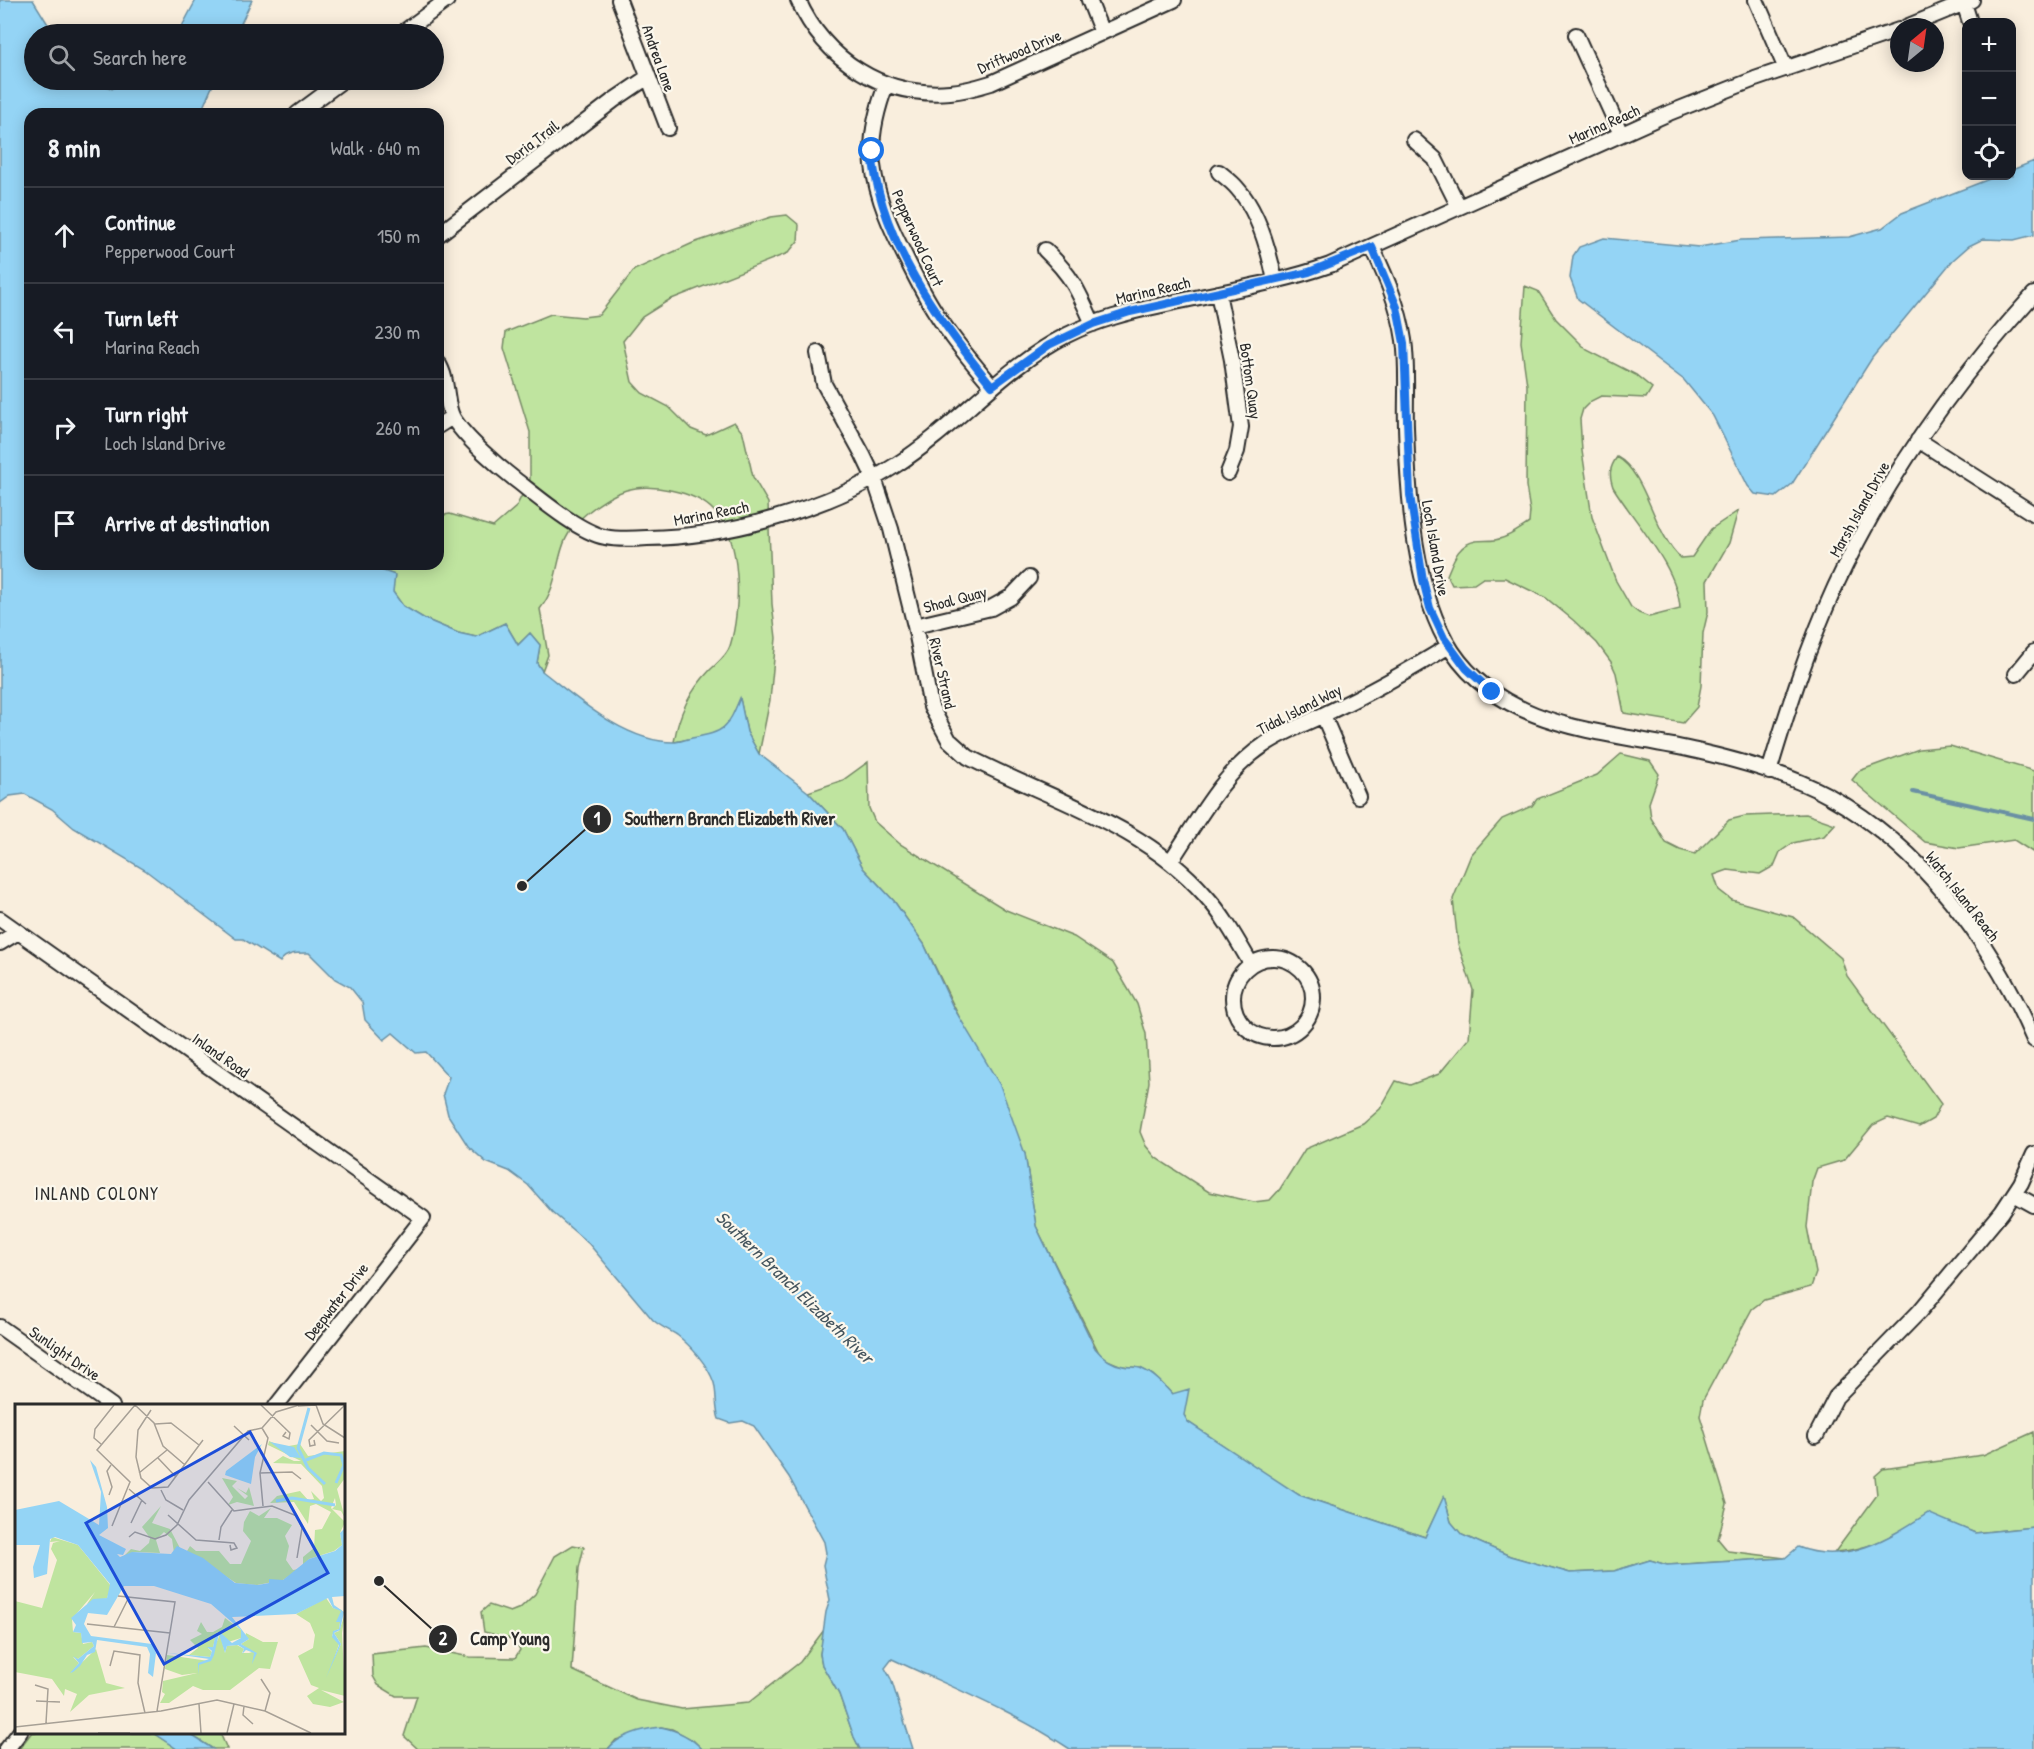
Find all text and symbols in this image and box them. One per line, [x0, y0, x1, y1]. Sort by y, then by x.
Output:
north arrow [1890, 18, 1944, 72]
map controls [1962, 18, 2016, 180]
button: + [1962, 18, 2016, 72]
street label: Andrea Lane [637, 22, 681, 95]
street label: Driftwood Drive [974, 23, 1065, 79]
search box [24, 24, 444, 90]
icon: search [45, 41, 78, 74]
text: Search here [93, 42, 187, 72]
button: − [1962, 72, 2016, 126]
street label: Marina Reach [1565, 98, 1643, 149]
street label: Doria Trail [501, 114, 564, 169]
button: locate [1962, 126, 2016, 180]
text: 8 min [48, 130, 101, 165]
text: Walk · 640 m [330, 134, 420, 161]
route start [858, 137, 884, 163]
street label: Pepperwood Court [887, 186, 949, 290]
text: Continue [105, 207, 176, 237]
icon: ahead [48, 219, 81, 252]
text: 150 m [377, 222, 420, 249]
text: Pepperwood Court [105, 237, 235, 264]
street label: Marina Reach [1114, 271, 1193, 309]
text: Turn left [105, 303, 178, 333]
icon: left [48, 315, 81, 348]
text: 230 m [375, 318, 420, 345]
text: Marina Reach [105, 333, 199, 360]
street label: Bottom Quay [1235, 342, 1267, 421]
text: Turn right [105, 399, 188, 429]
icon: right [48, 411, 81, 444]
text: 260 m [376, 414, 420, 441]
text: Loch Island Drive [105, 429, 226, 456]
street label: Marsh Island Drive [1824, 457, 1895, 561]
street label: Marina Reach [672, 495, 750, 531]
street label: Loch Island Drive [1417, 498, 1455, 598]
icon: arrive [48, 507, 81, 540]
text: Arrive at destination [105, 508, 270, 538]
street label: Shoal Quay [921, 580, 989, 618]
street label: River Strand [924, 635, 962, 711]
street label: Tidal Island Way [1253, 678, 1345, 740]
route end [1478, 678, 1504, 704]
callout: Southern Branch Elizabeth River [582, 801, 847, 837]
text: 1 [594, 806, 601, 831]
text: Southern Branch Elizabeth River [625, 806, 835, 831]
street label: Watch Island Reach [1921, 846, 2005, 946]
street label: Inland Road [188, 1027, 254, 1083]
district label: INLAND COLONY [34, 1181, 160, 1206]
water label: Southern Branch Elizabeth River [711, 1205, 881, 1370]
street label: Deepwater Drive [299, 1257, 374, 1344]
street label: Sunlight Drive [25, 1320, 105, 1386]
inset map [15, 1404, 345, 1734]
callout: Camp Young [428, 1621, 561, 1657]
text: 2 [439, 1626, 448, 1651]
text: Camp Young [470, 1626, 550, 1652]

